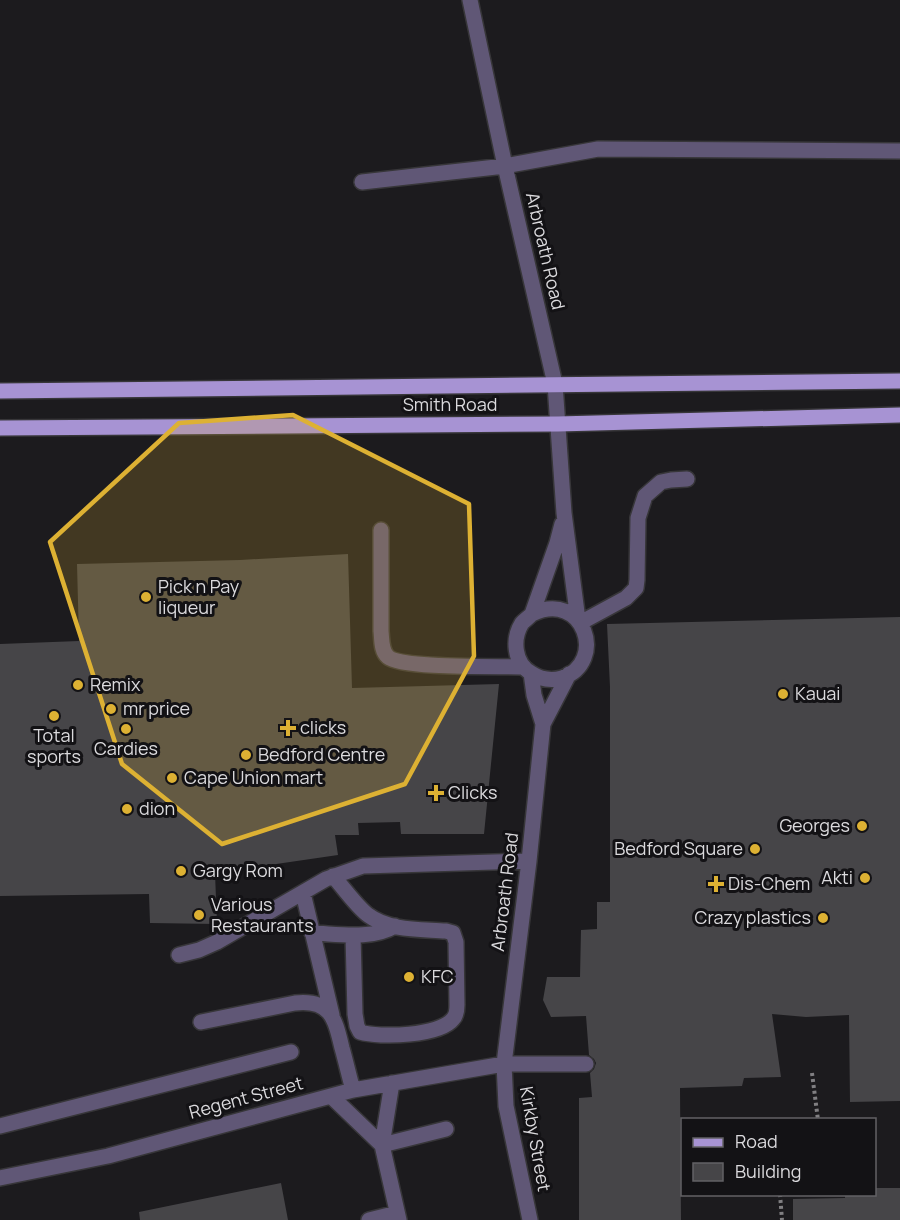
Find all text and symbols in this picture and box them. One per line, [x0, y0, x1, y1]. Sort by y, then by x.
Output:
street label: Arbroath Road [521, 190, 571, 312]
street label: Smith Road [403, 392, 497, 416]
place label: Pick n Pay liqueur [158, 574, 240, 619]
marker: Pick n Pay liqueur [139, 590, 153, 604]
place label: Remix [90, 672, 141, 696]
marker: Remix [71, 678, 85, 692]
place label: Kauai [795, 681, 841, 705]
marker: Kauai [776, 687, 790, 701]
place label: mr price [123, 696, 190, 720]
marker: mr price [104, 702, 118, 716]
marker: Total sports [47, 709, 61, 723]
place label: clicks [300, 715, 346, 739]
marker: clicks [281, 721, 295, 735]
marker: Cardies [119, 722, 133, 736]
place label: Total sports [27, 723, 81, 768]
place label: Cardies [94, 736, 158, 760]
place label: Bedford Centre [258, 742, 385, 766]
marker: Bedford Centre [239, 748, 253, 762]
place label: Cape Union mart [184, 765, 323, 789]
marker: Cape Union mart [165, 771, 179, 785]
place label: Clicks [448, 780, 497, 804]
marker: Clicks [429, 786, 443, 800]
place label: dion [139, 796, 175, 820]
marker: dion [120, 802, 134, 816]
place label: Georges [779, 813, 850, 837]
marker: Georges [855, 819, 869, 833]
street label: Arbroath Road [485, 831, 523, 953]
place label: Bedford Square [614, 836, 743, 860]
marker: Bedford Square [748, 842, 762, 856]
place label: Gargy Rom [193, 858, 283, 882]
marker: Gargy Rom [174, 864, 188, 878]
place label: Akti [821, 865, 853, 889]
place label: Dis-Chem [728, 871, 810, 895]
marker: Akti [858, 871, 872, 885]
marker: Dis-Chem [709, 877, 723, 891]
place label: Various Restaurants [211, 892, 314, 937]
place label: Crazy plastics [695, 905, 811, 929]
marker: Various Restaurants [192, 908, 206, 922]
marker: Crazy plastics [816, 911, 830, 925]
place label: KFC [421, 964, 454, 988]
marker: KFC [402, 970, 416, 984]
street label: Regent Street [186, 1070, 305, 1124]
street label: Kirkby Street [515, 1084, 557, 1193]
legend [681, 1118, 876, 1196]
text: Road [735, 1129, 778, 1153]
text: Building [735, 1159, 801, 1183]

